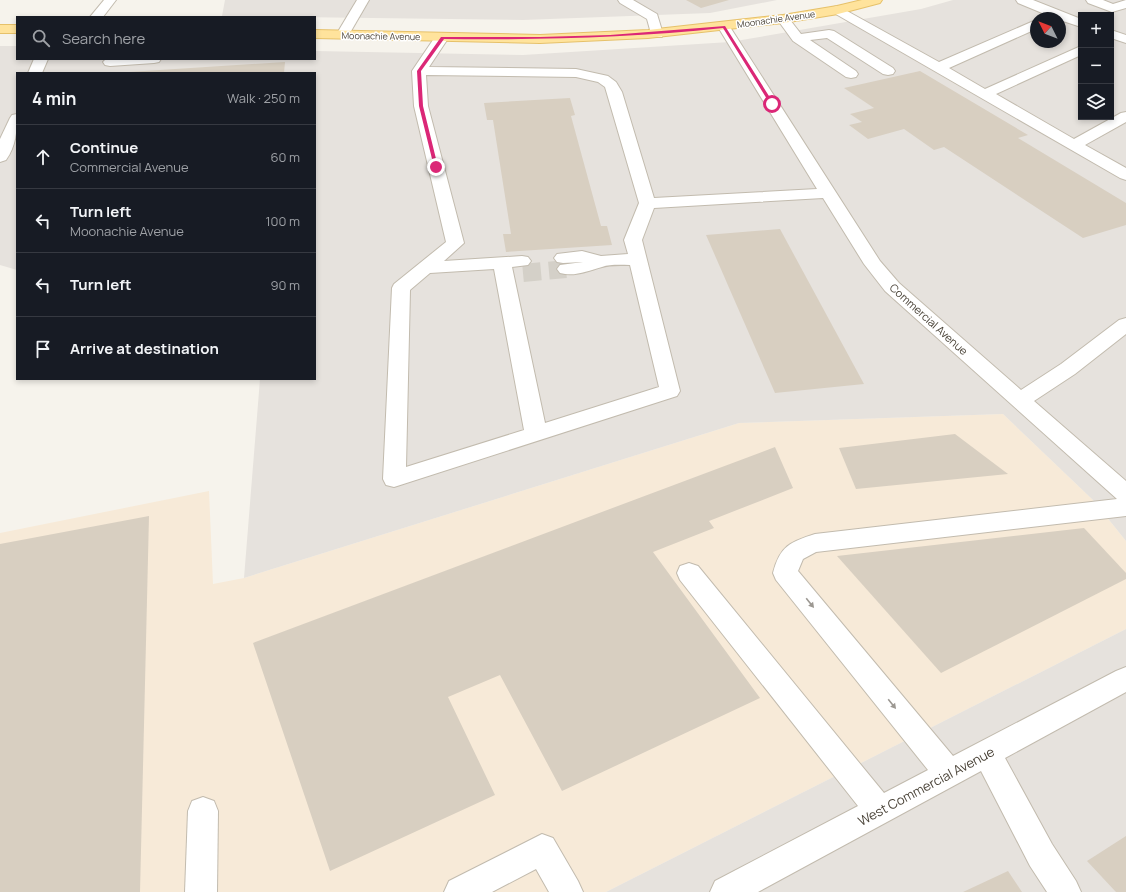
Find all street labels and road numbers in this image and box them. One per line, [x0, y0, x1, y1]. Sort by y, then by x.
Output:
street label: Moonachie Avenue [736, 7, 816, 31]
street label: Moonachie Avenue [341, 29, 421, 43]
street label: Commercial Avenue [887, 280, 972, 359]
street label: West Commercial Avenue [855, 742, 998, 830]

